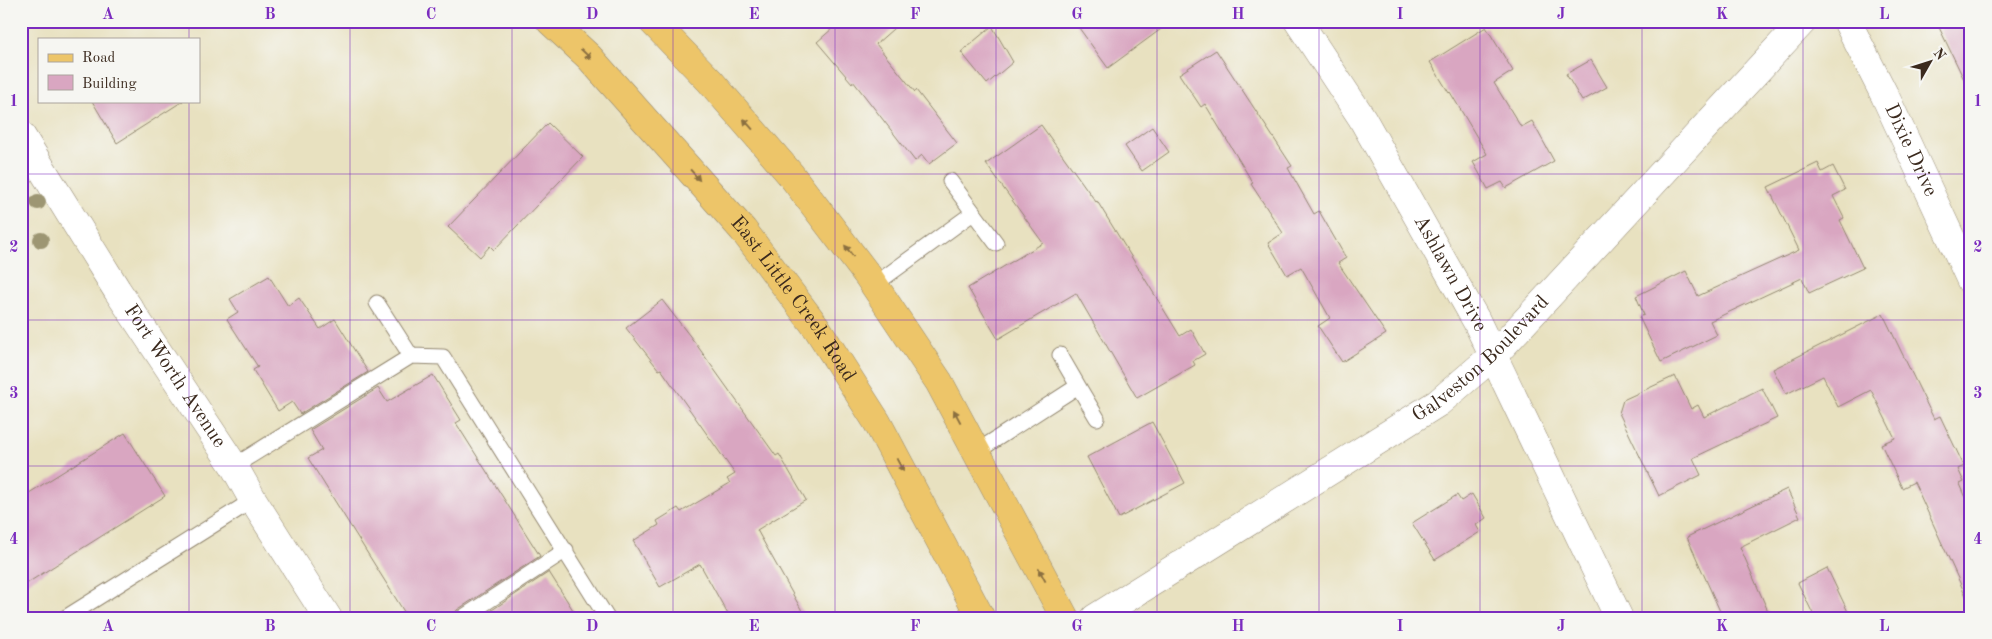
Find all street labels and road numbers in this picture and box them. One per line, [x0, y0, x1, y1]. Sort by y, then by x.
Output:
street label: Dixie Drive [1880, 101, 1940, 200]
street label: Ashlawn Drive [1409, 212, 1490, 335]
street label: East Little Creek Road [726, 213, 859, 386]
street label: Galveston Boulevard [1409, 292, 1553, 426]
street label: Fort Worth Avenue [120, 301, 229, 452]

